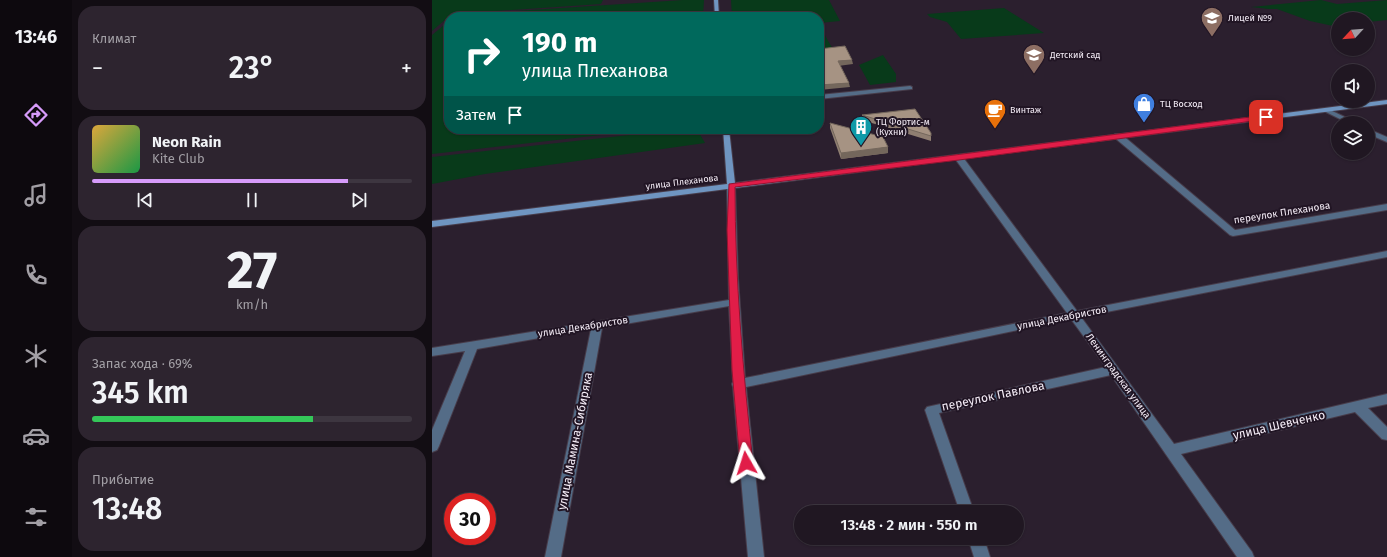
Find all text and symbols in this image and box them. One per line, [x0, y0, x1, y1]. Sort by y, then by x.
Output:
school or university icon: Лицей №9 [1199, 5, 1225, 38]
north arrow [1331, 12, 1375, 56]
map controls [1331, 12, 1375, 160]
place label: Лицей №9 [1228, 13, 1272, 23]
text: 13:46 [15, 26, 57, 48]
text: 190 m [522, 26, 597, 59]
icon: right [456, 28, 508, 80]
text: Климат [92, 31, 136, 46]
school or university icon: Детский сад [1021, 42, 1047, 75]
text: 23° [229, 50, 275, 86]
place label: Детский сад [1049, 50, 1100, 60]
text: − [92, 55, 103, 82]
text: + [401, 55, 412, 82]
text: улица Плеханова [522, 60, 668, 82]
button: sound [1331, 64, 1375, 108]
shop icon: ТЦ Восход [1131, 91, 1157, 124]
cafe icon: Винтаж [982, 97, 1008, 130]
place label: ТЦ Восход [1160, 99, 1203, 109]
pin [1249, 100, 1283, 134]
icon: directions [22, 101, 50, 129]
icon: arrive [504, 104, 526, 126]
place label: Винтаж [1010, 105, 1042, 115]
text: Затем [456, 106, 496, 124]
icon: arrive [1255, 106, 1277, 128]
building icon: ТЦ Фортис-м (Кухни) [848, 114, 874, 147]
button: layers [1331, 116, 1375, 160]
place label: ТЦ Фортис-м (Кухни) [876, 117, 930, 137]
text: Neon Rain [152, 133, 221, 151]
text: Kite Club [152, 151, 205, 166]
street label: улица Плеханова [645, 173, 719, 191]
icon: music [22, 181, 50, 209]
icon: previous [134, 189, 156, 211]
icon: pause [241, 189, 263, 211]
icon: next [348, 189, 370, 211]
street label: переулок Плеханова [1233, 199, 1331, 227]
text: 27 [227, 239, 277, 302]
icon: phone [22, 261, 50, 289]
text: km/h [236, 297, 268, 312]
street label: улица Декабристов [1016, 303, 1108, 333]
street label: улица Декабристов [537, 314, 629, 340]
street label: Ленинградская улица [1083, 331, 1153, 421]
icon: climate [22, 342, 50, 370]
text: Запас хода · 69% [92, 356, 193, 371]
street label: улица Мамина-Сибиряка [555, 371, 595, 511]
text: 345 km [92, 375, 189, 411]
street label: переулок Павлова [940, 378, 1046, 414]
street label: улица Шевченко [1232, 408, 1326, 442]
icon: car [22, 422, 50, 450]
position arrow [725, 442, 767, 484]
text: Прибытие [92, 472, 154, 487]
text: 13:48 [92, 491, 162, 527]
speed limit sign: 30 [444, 493, 496, 545]
icon: filters [22, 503, 50, 531]
text: 13:48 · 2 мин · 550 m [841, 516, 977, 534]

